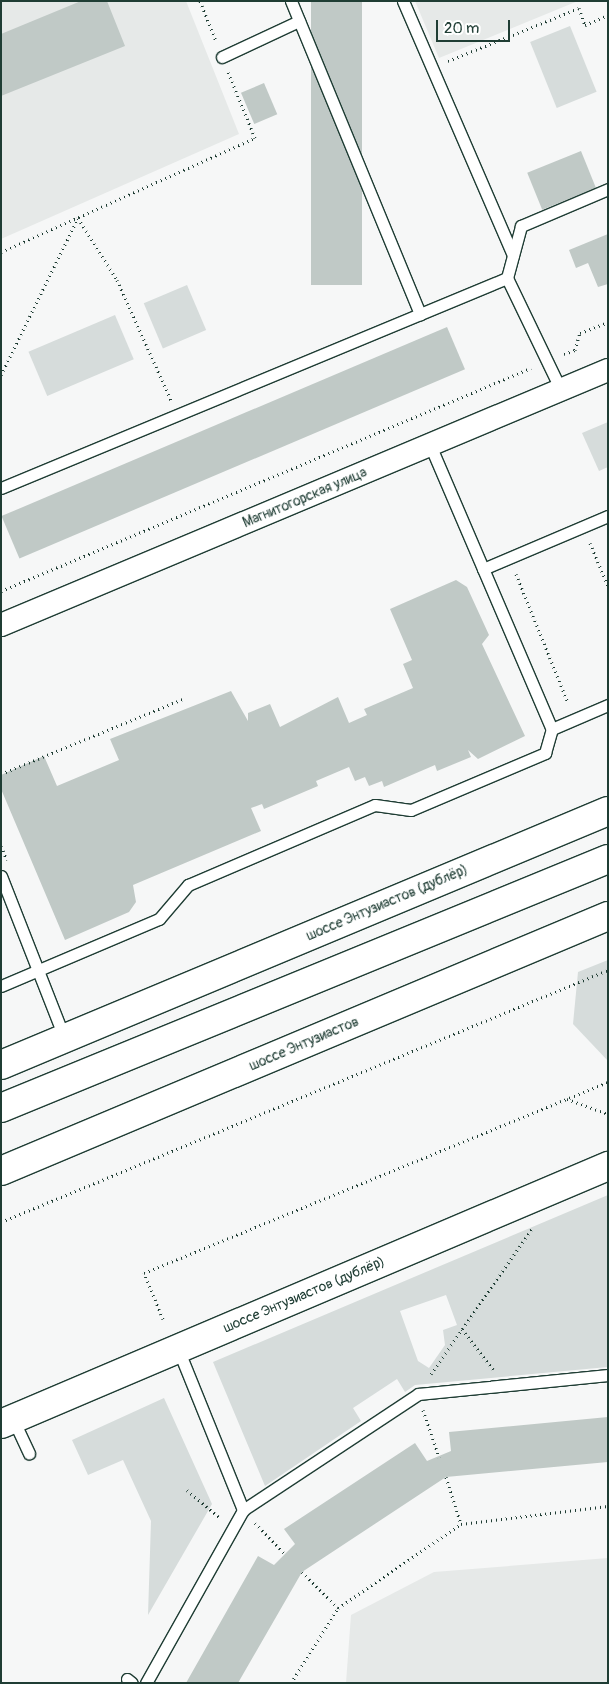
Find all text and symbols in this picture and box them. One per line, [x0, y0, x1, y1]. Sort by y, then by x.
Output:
scale bar [439, 10, 513, 42]
text: 20 m [444, 19, 479, 38]
street label: Магнитогорская улица [240, 464, 370, 532]
street label: шоссе Энтузиастов (дублёр) [304, 861, 470, 945]
street label: шоссе Энтузиастов [247, 1013, 361, 1075]
street label: шоссе Энтузиастов (дублёр) [221, 1253, 387, 1337]

